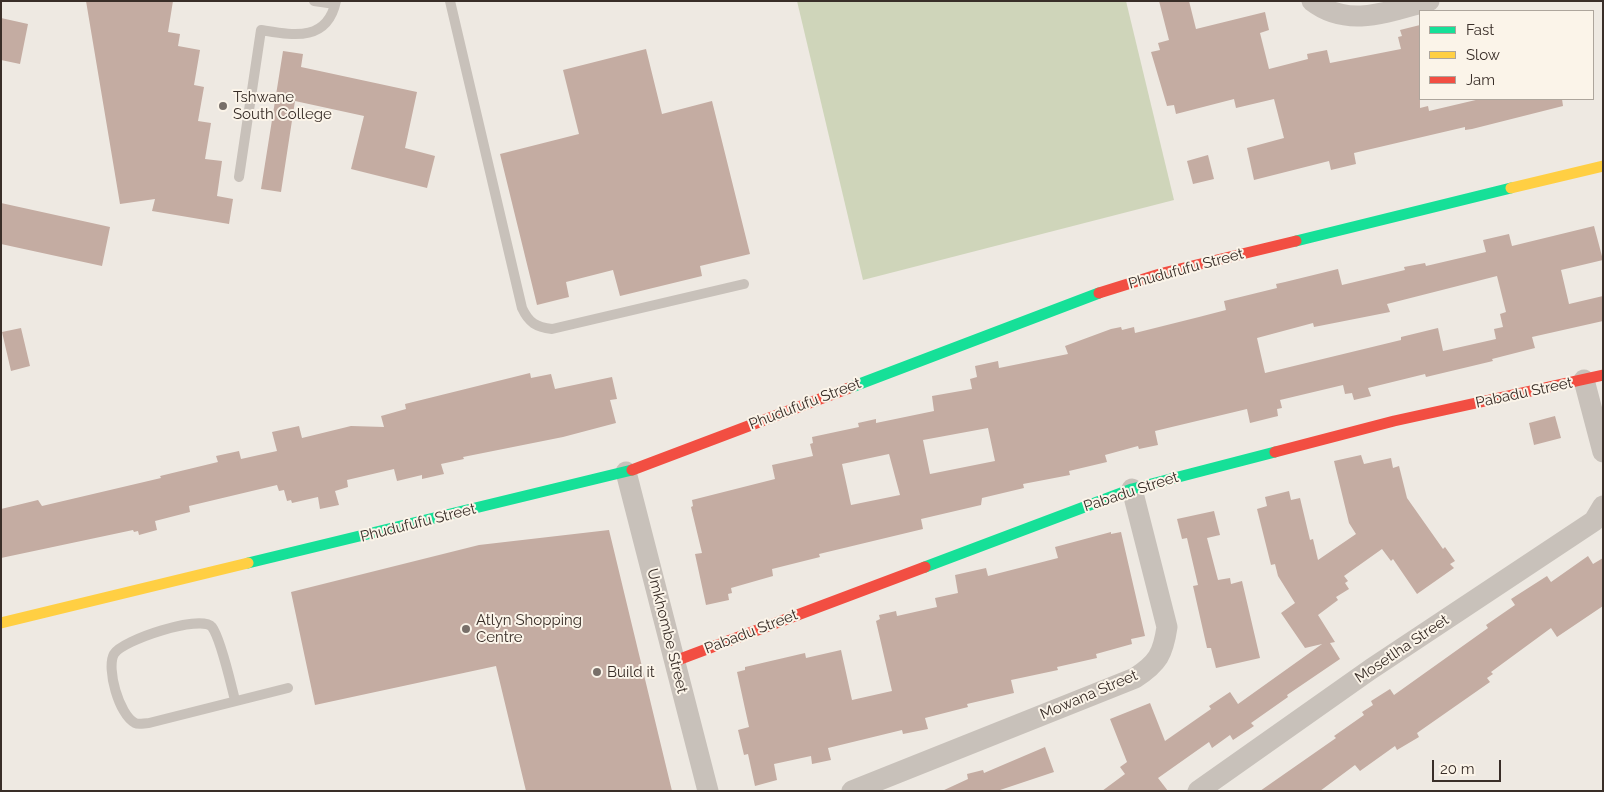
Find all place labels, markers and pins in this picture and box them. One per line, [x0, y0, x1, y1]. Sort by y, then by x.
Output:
place label: Tshwane South College [233, 88, 332, 123]
marker: Tshwane South College [217, 100, 229, 112]
place label: Atlyn Shopping Centre [476, 611, 582, 646]
marker: Atlyn Shopping Centre [460, 623, 472, 635]
place label: Build it [607, 663, 655, 681]
marker: Build it [591, 666, 603, 678]

